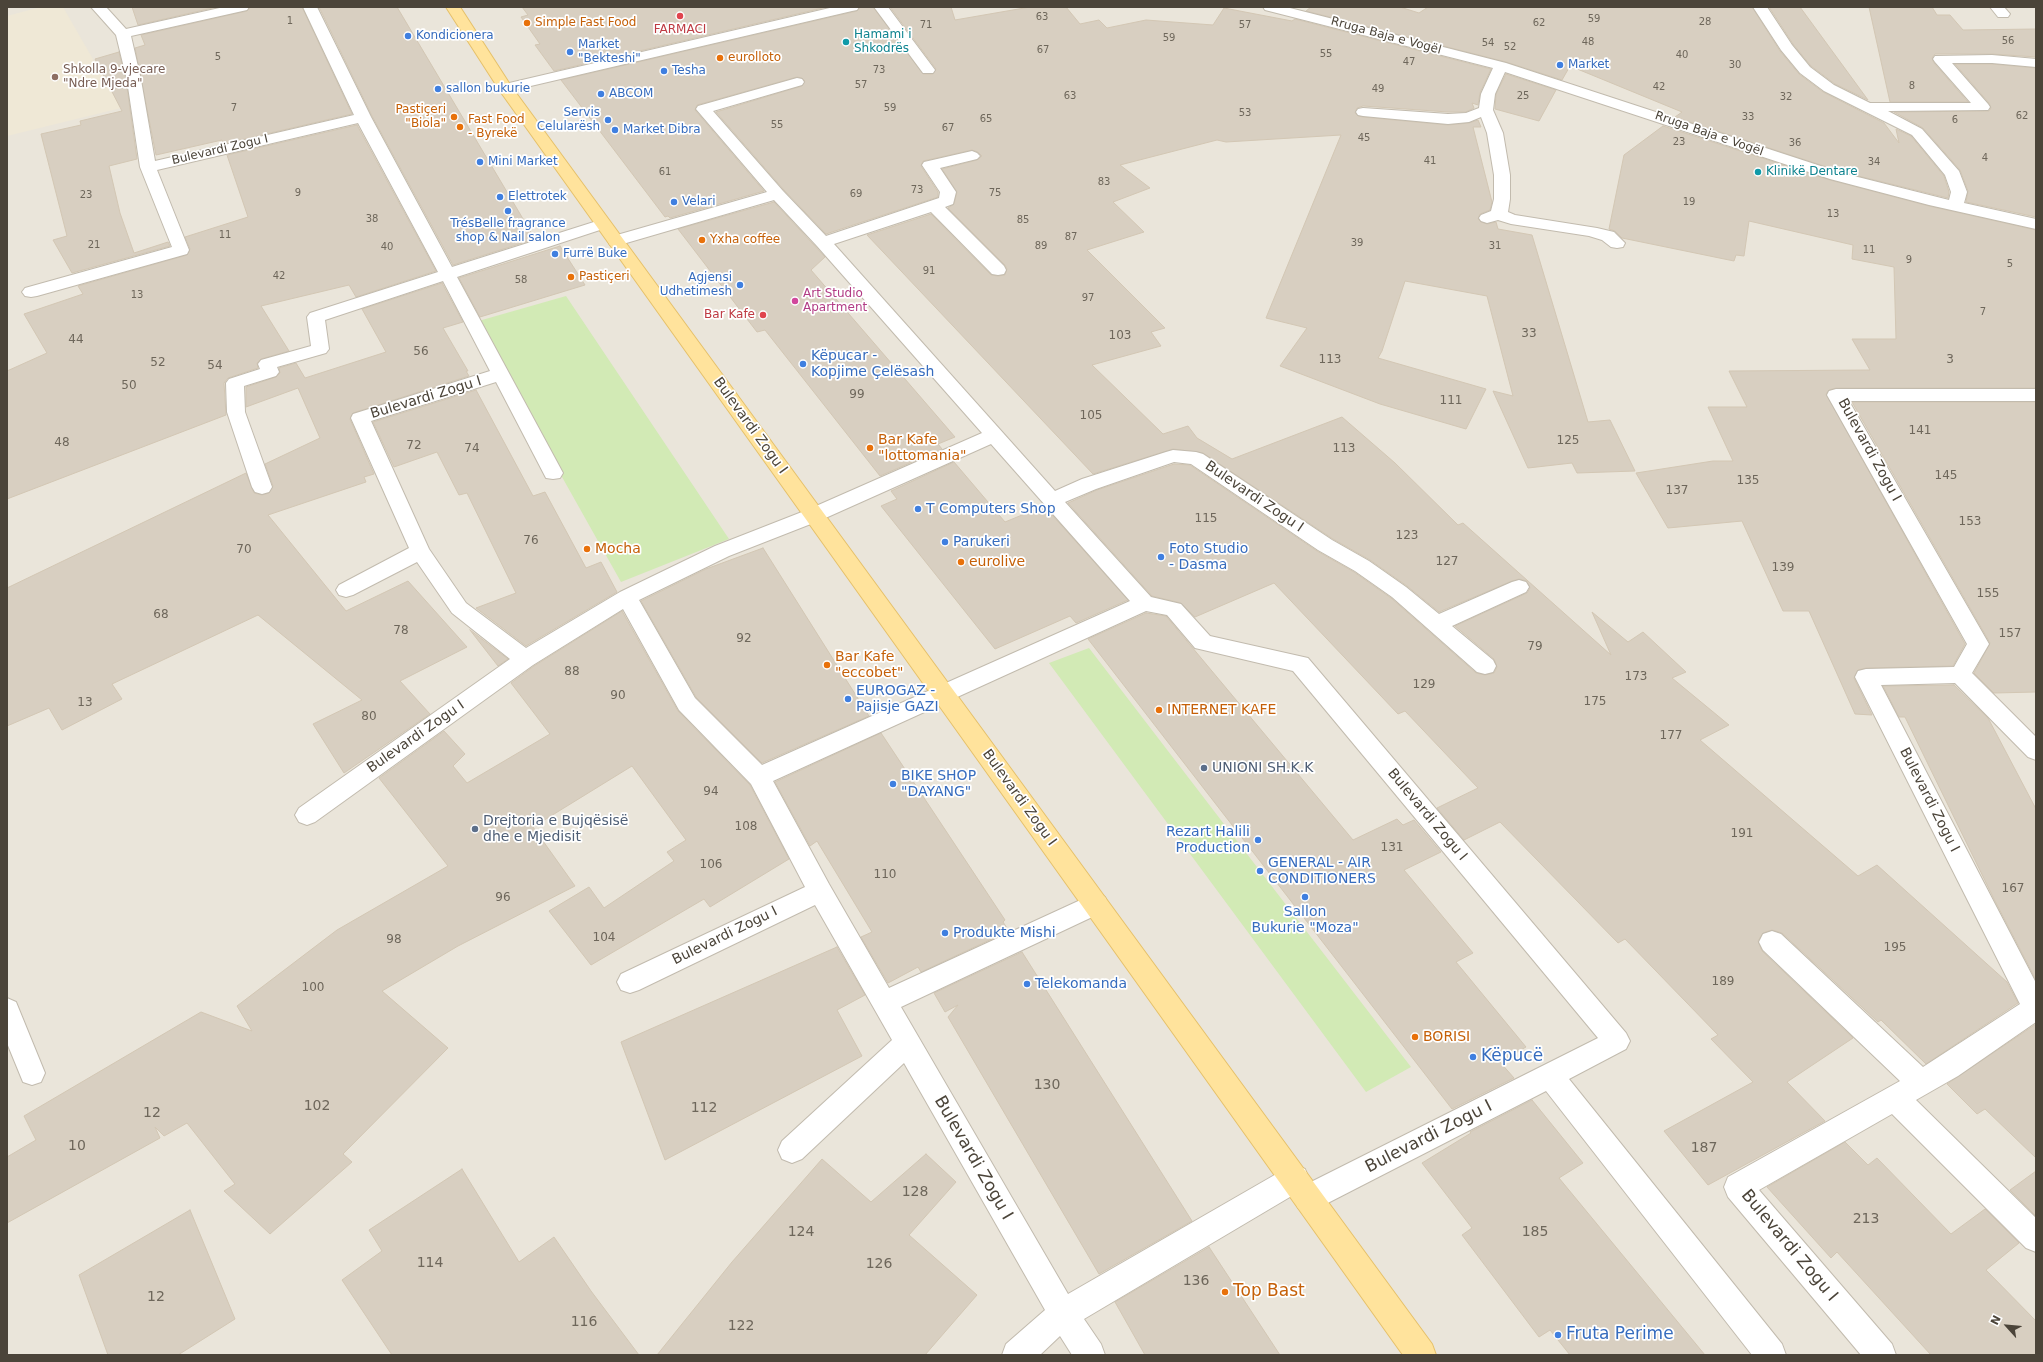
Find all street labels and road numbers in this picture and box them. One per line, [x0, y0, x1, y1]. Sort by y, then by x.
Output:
street label: Rruga Baja e Vogël [1329, 14, 1443, 58]
street label: Rruga Baja e Vogël [1653, 109, 1765, 159]
street label: Bulevardi Zogu I [170, 132, 270, 168]
street label: Bulevardi Zogu I [369, 373, 483, 423]
street label: Bulevardi Zogu I [709, 375, 791, 477]
street label: Bulevardi Zogu I [1834, 396, 1904, 504]
street label: Bulevardi Zogu I [1202, 458, 1306, 536]
street label: Bulevardi Zogu I [364, 697, 468, 777]
street label: Bulevardi Zogu I [1895, 745, 1963, 855]
street label: Bulevardi Zogu I [978, 747, 1060, 849]
street label: Bulevardi Zogu I [1384, 766, 1470, 864]
street label: Bulevardi Zogu I [670, 903, 780, 969]
street label: Bulevardi Zogu I [929, 1092, 1017, 1224]
street label: Bulevardi Zogu I [1362, 1096, 1496, 1178]
street label: Bulevardi Zogu I [1736, 1186, 1842, 1306]

